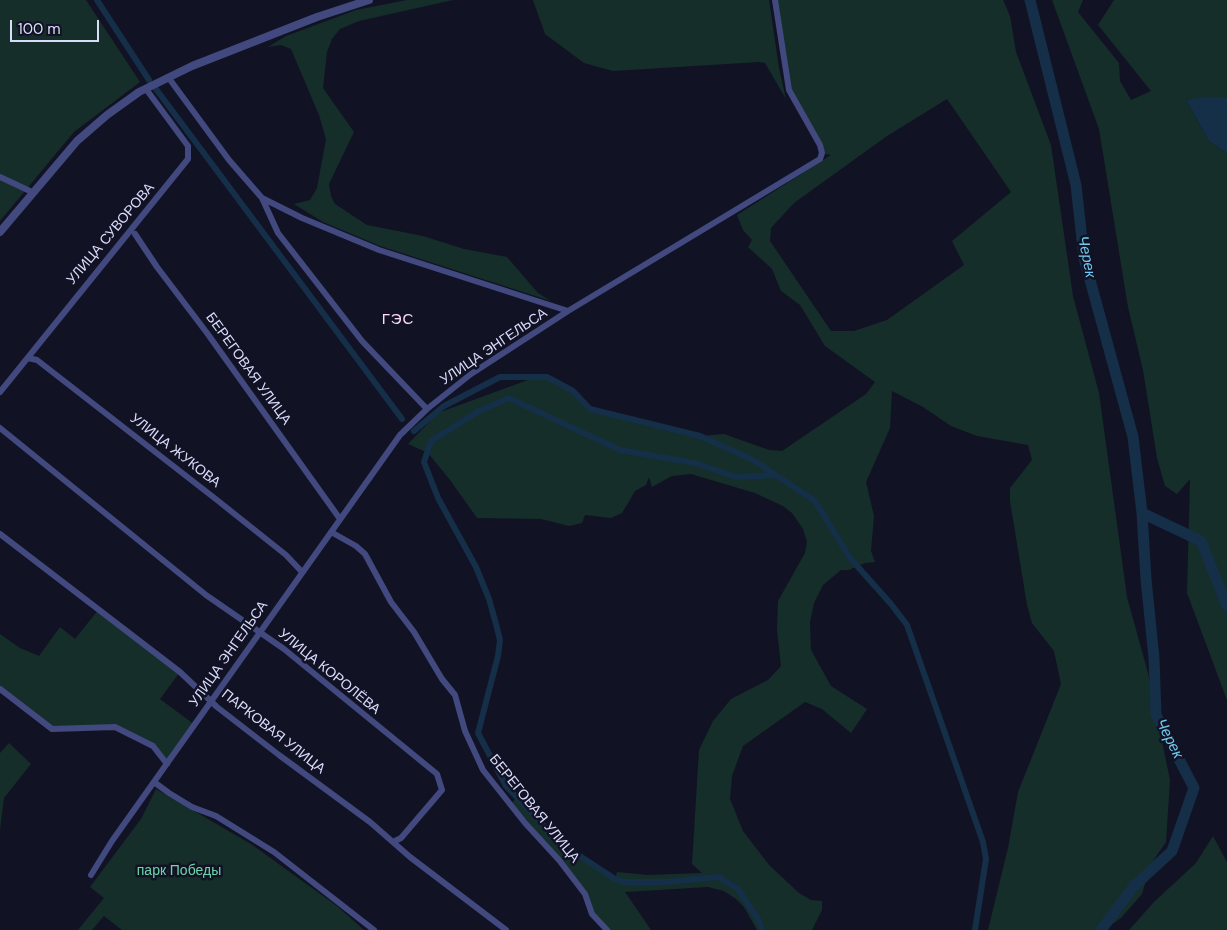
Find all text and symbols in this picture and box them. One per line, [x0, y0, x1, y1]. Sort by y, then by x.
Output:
scale bar [12, 10, 101, 42]
text: 100 m [18, 19, 61, 39]
street label: УЛИЦА СУВОРОВА [64, 180, 158, 288]
water label: Черек [1073, 235, 1099, 279]
street label: УЛИЦА ЭНГЕЛЬСА [437, 305, 551, 389]
street label: БЕРЕГОВАЯ УЛИЦА [202, 310, 294, 428]
district label: ГЭС [381, 311, 415, 329]
street label: УЛИЦА ЖУКОВА [126, 410, 224, 492]
street label: УЛИЦА ЭНГЕЛЬСА [186, 598, 272, 710]
street label: УЛИЦА КОРОЛЁВА [275, 626, 383, 718]
street label: ПАРКОВАЯ УЛИЦА [218, 686, 328, 778]
water label: Черек [1151, 716, 1187, 762]
street label: БЕРЕГОВАЯ УЛИЦА [485, 752, 583, 866]
park label: парк Победы [137, 863, 221, 879]

